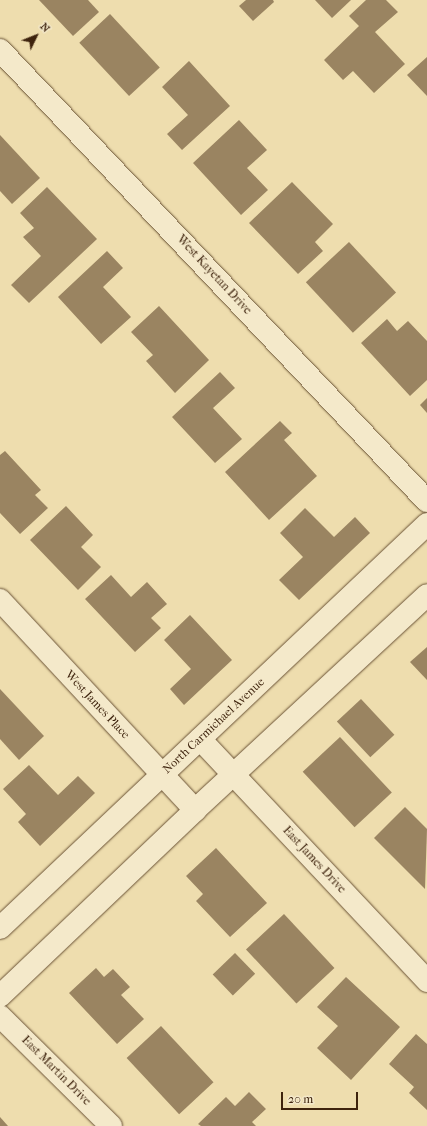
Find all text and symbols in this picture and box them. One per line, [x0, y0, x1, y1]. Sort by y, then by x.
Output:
north arrow [16, 16, 56, 56]
text: N [38, 20, 53, 35]
street label: West Kayetan Drive [174, 232, 254, 318]
street label: West James Place [62, 668, 132, 742]
street label: North Carmichael Avenue [160, 675, 268, 777]
street label: East James Drive [279, 824, 349, 896]
street label: East Martin Drive [18, 1033, 94, 1109]
scale bar [283, 1084, 360, 1110]
text: 20 m [288, 1092, 313, 1106]

